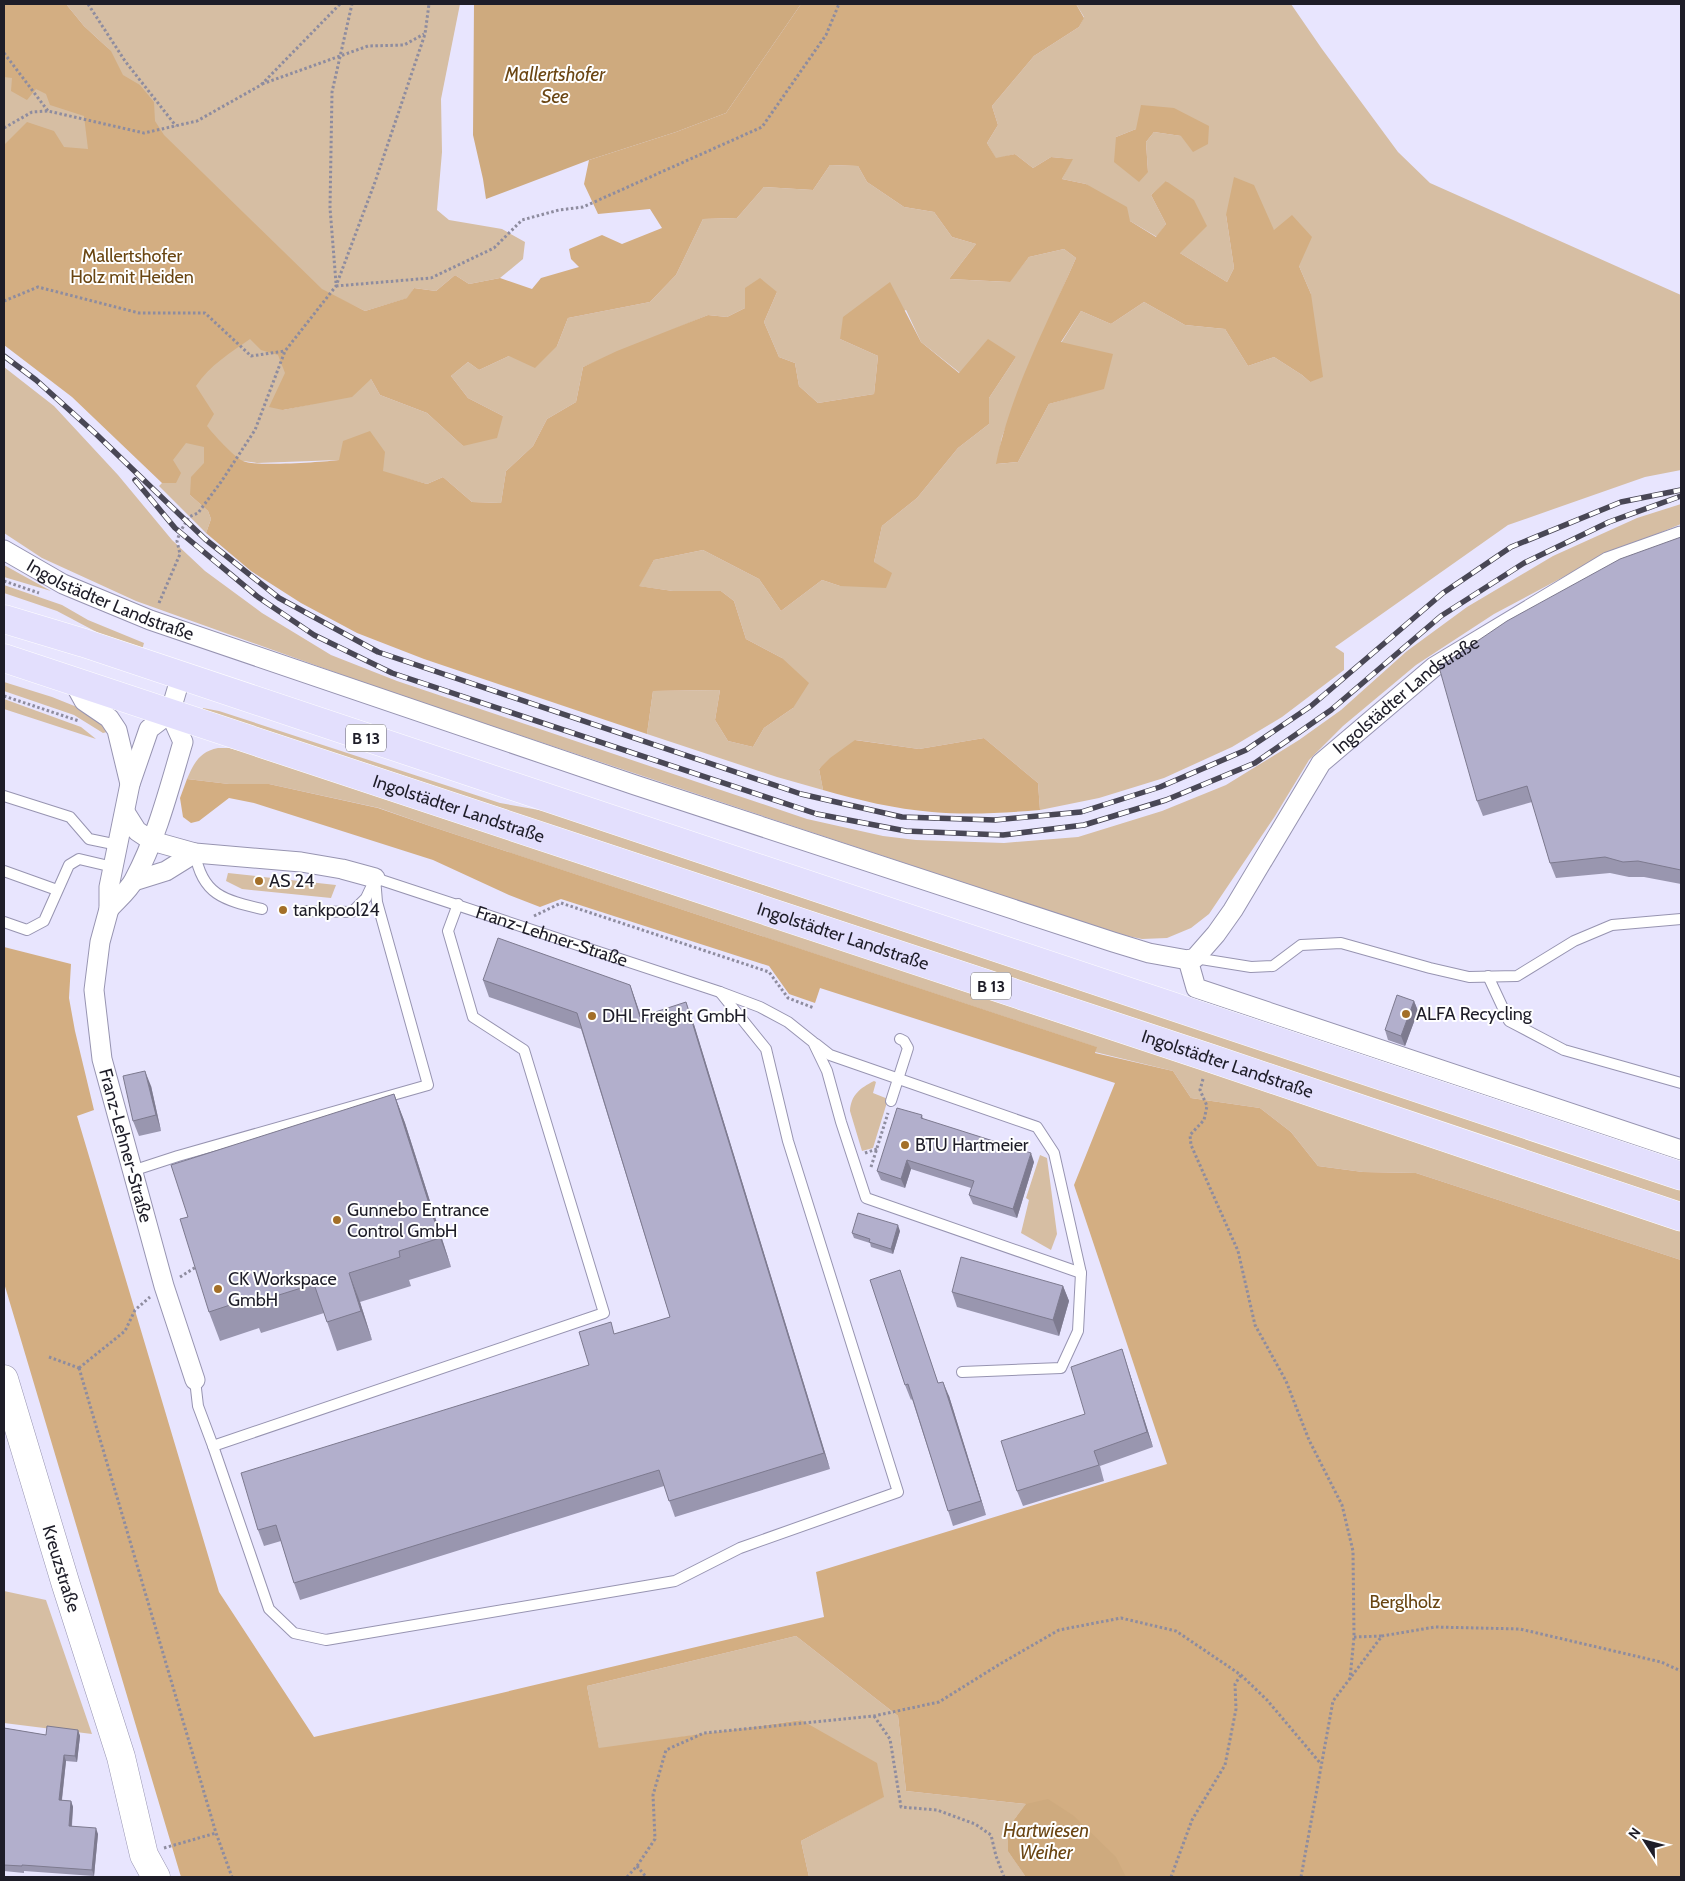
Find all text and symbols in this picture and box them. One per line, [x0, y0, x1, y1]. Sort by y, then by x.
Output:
water label: Mallertshofer See [504, 63, 606, 108]
park label: Mallertshofer Holz mit Heiden [70, 245, 194, 288]
street label: Ingolstädter Landstraße [23, 555, 197, 645]
street label: Ingolstädter Landstraße [1329, 631, 1483, 759]
road number: B 13 [346, 724, 386, 751]
street label: Ingolstädter Landstraße [370, 770, 547, 848]
place label: AS 24 [269, 870, 315, 892]
marker: AS 24 [253, 875, 265, 887]
street label: Ingolstädter Landstraße [754, 898, 932, 975]
place label: tankpool24 [293, 899, 380, 921]
street label: Franz-Lehner-Straße [473, 901, 630, 972]
marker: tankpool24 [277, 904, 289, 916]
road number: B 13 [971, 972, 1011, 999]
place label: ALFA Recycling [1416, 1003, 1533, 1025]
place label: DHL Freight GmbH [602, 1005, 747, 1027]
marker: ALFA Recycling [1400, 1008, 1412, 1020]
marker: DHL Freight GmbH [586, 1010, 598, 1022]
street label: Ingolstädter Landstraße [1139, 1025, 1316, 1103]
street label: Franz-Lehner-Straße [94, 1066, 157, 1225]
place label: BTU Hartmeier [915, 1134, 1029, 1156]
marker: BTU Hartmeier [899, 1139, 911, 1151]
place label: Gunnebo Entrance Control GmbH [347, 1199, 489, 1242]
marker: Gunnebo Entrance Control GmbH [331, 1214, 343, 1226]
place label: CK Workspace GmbH [228, 1268, 337, 1311]
marker: CK Workspace GmbH [212, 1283, 224, 1295]
street label: Kreuzstraße [38, 1522, 85, 1615]
park label: Berglholz [1369, 1591, 1441, 1613]
north arrow [1620, 1816, 1670, 1866]
water label: Hartwiesen Weiher [1003, 1819, 1089, 1864]
text: N [1624, 1824, 1645, 1843]

